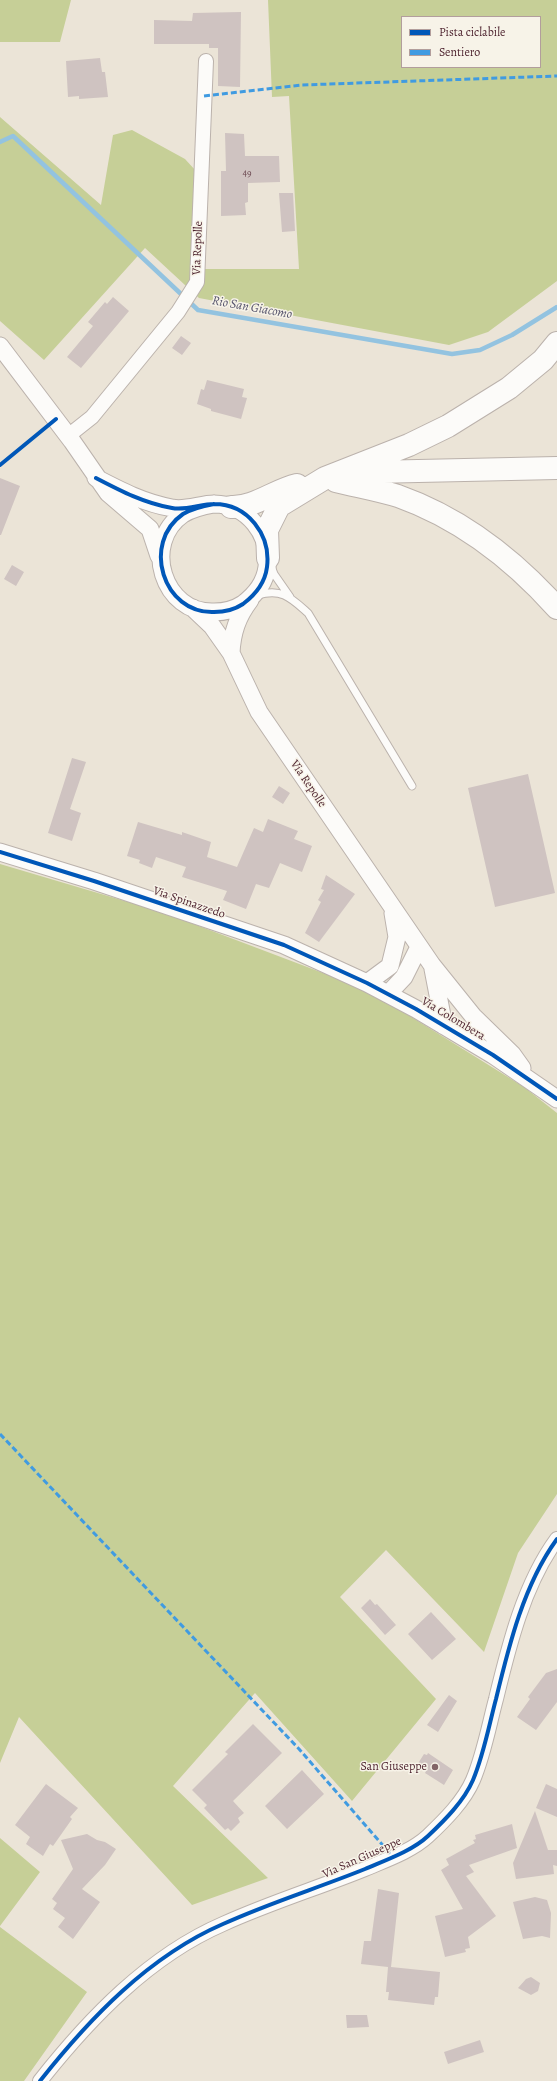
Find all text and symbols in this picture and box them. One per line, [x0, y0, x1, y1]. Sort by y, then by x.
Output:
legend [401, 16, 541, 68]
text: Pista ciclabile [439, 24, 506, 40]
text: Sentiero [439, 44, 480, 60]
house number: 49 [242, 168, 252, 180]
street label: Via Repolle [190, 221, 206, 275]
water label: Rio San Giacomo [211, 293, 293, 323]
street label: Via Repolle [287, 758, 329, 810]
street label: Via Spinazzedo [151, 884, 227, 922]
street label: Via Colombera [418, 994, 488, 1044]
place label: San Giuseppe [360, 1760, 427, 1774]
marker: San Giuseppe [430, 1762, 440, 1772]
street label: Via San Giuseppe [320, 1834, 404, 1882]

